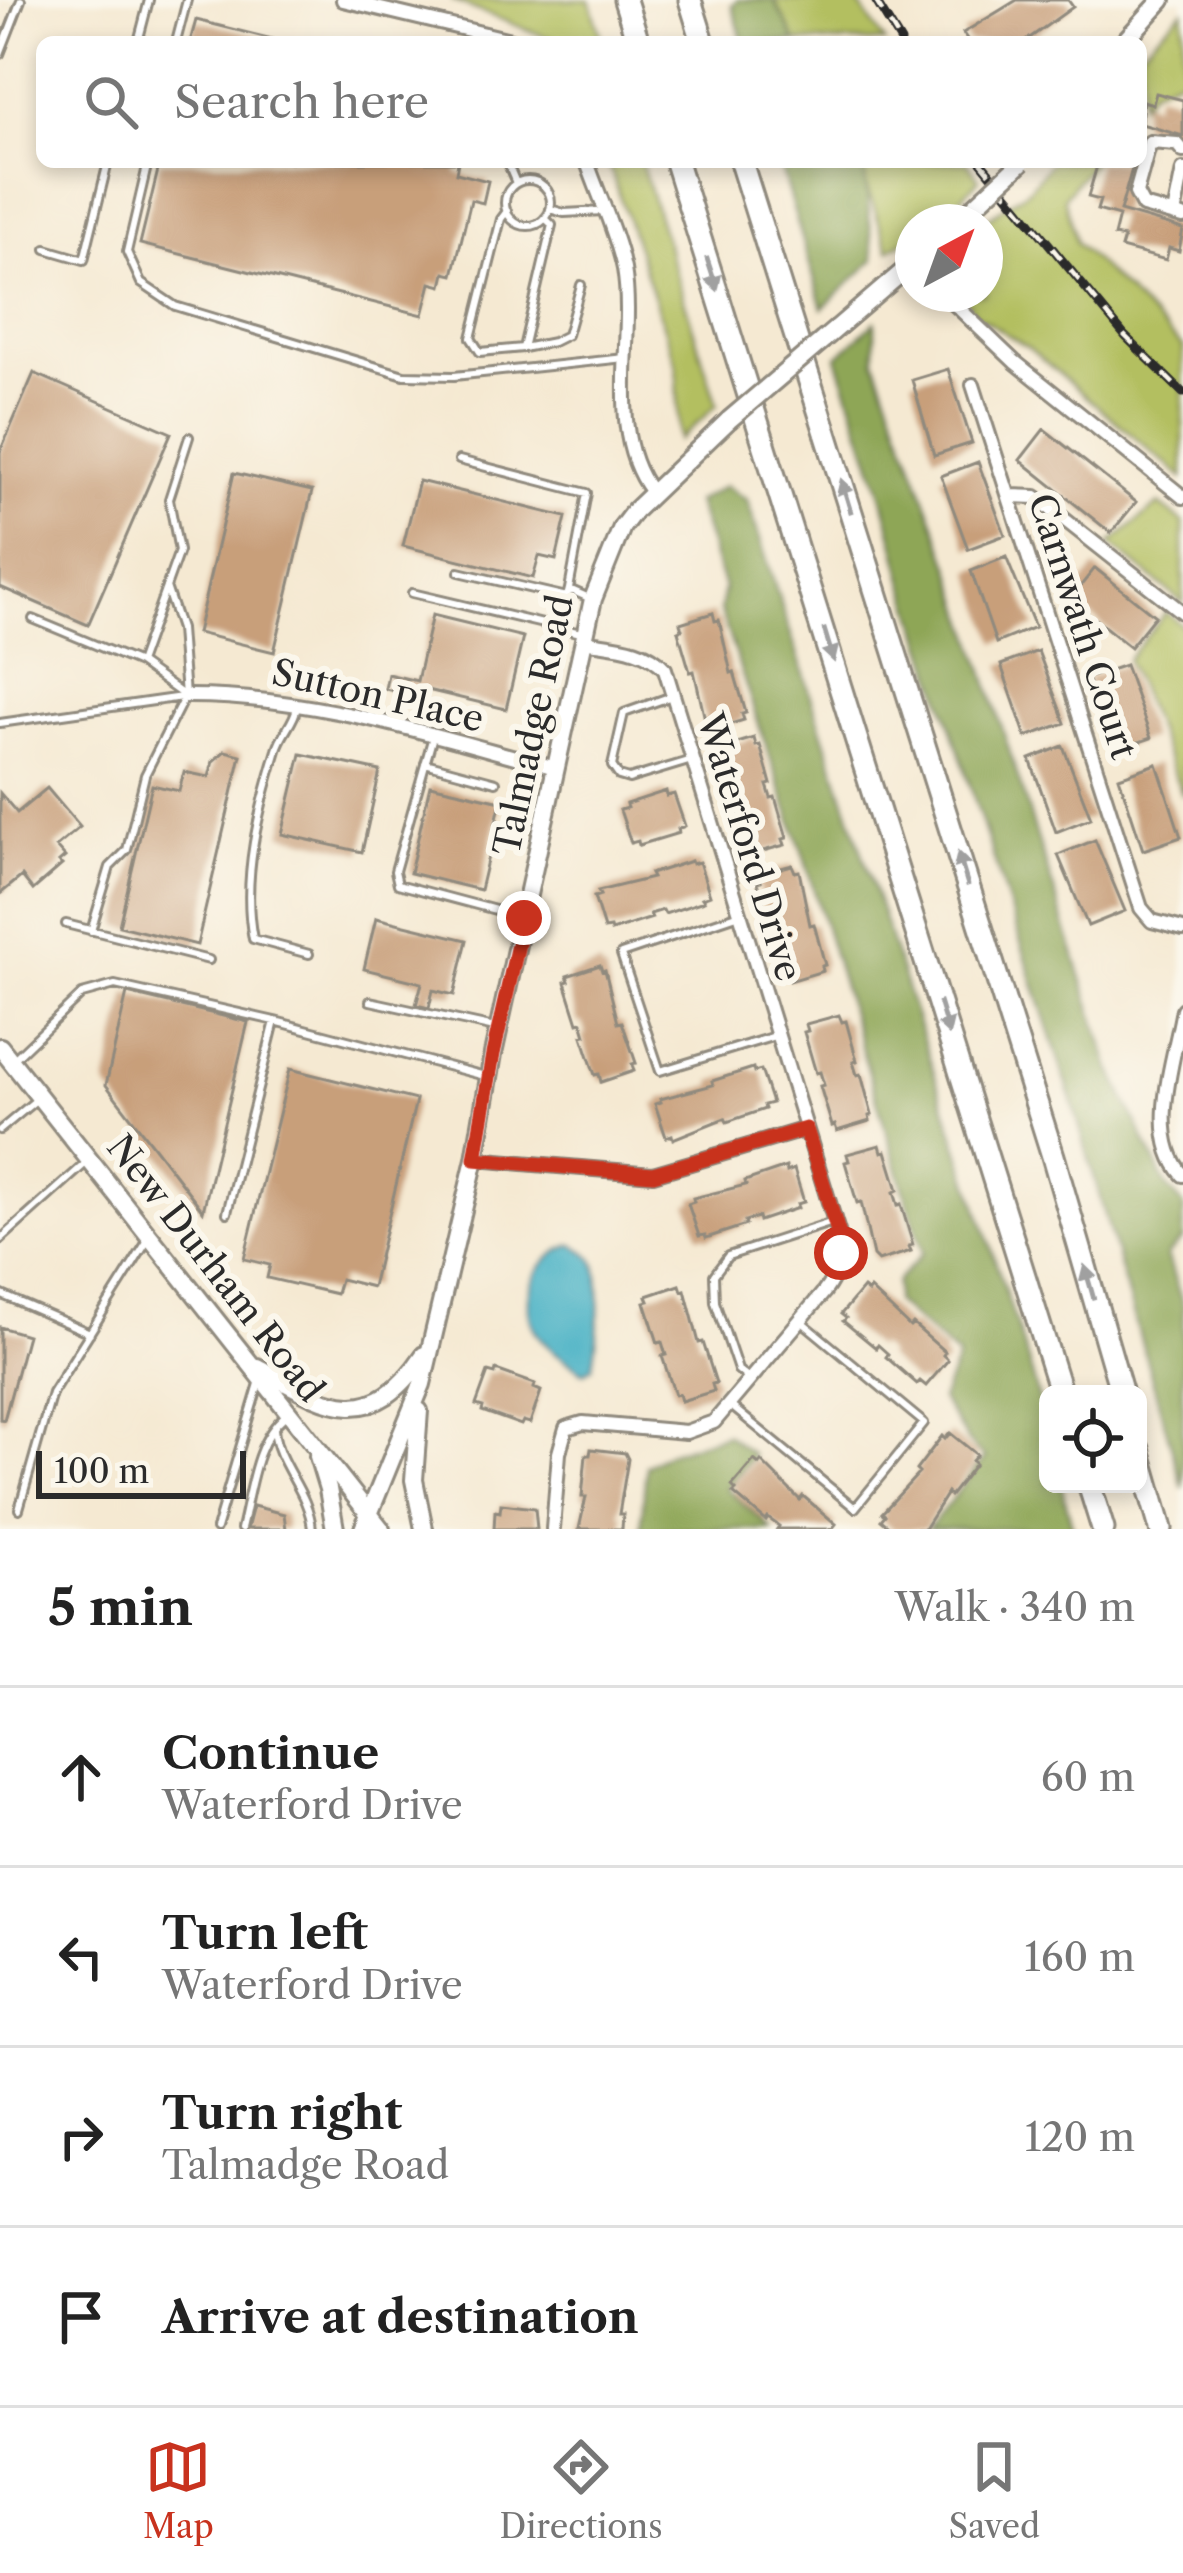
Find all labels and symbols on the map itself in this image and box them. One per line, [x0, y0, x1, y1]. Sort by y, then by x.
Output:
north arrow [895, 204, 1003, 312]
one-way arrow [703, 256, 722, 292]
one-way arrow [836, 478, 854, 514]
street label: Carnwath Court [1019, 488, 1147, 764]
street label: Talmadge Road [484, 591, 582, 859]
one-way arrow [820, 628, 839, 664]
street label: Sutton Place [268, 649, 488, 741]
street label: Waterford Drive [688, 707, 812, 986]
one-way arrow [953, 850, 971, 887]
route end [497, 891, 551, 945]
one-way arrow [936, 1000, 955, 1037]
street label: New Durham Road [98, 1126, 334, 1410]
route start [814, 1226, 868, 1280]
one-way arrow [1079, 1263, 1098, 1300]
scale bar [36, 1445, 246, 1498]

